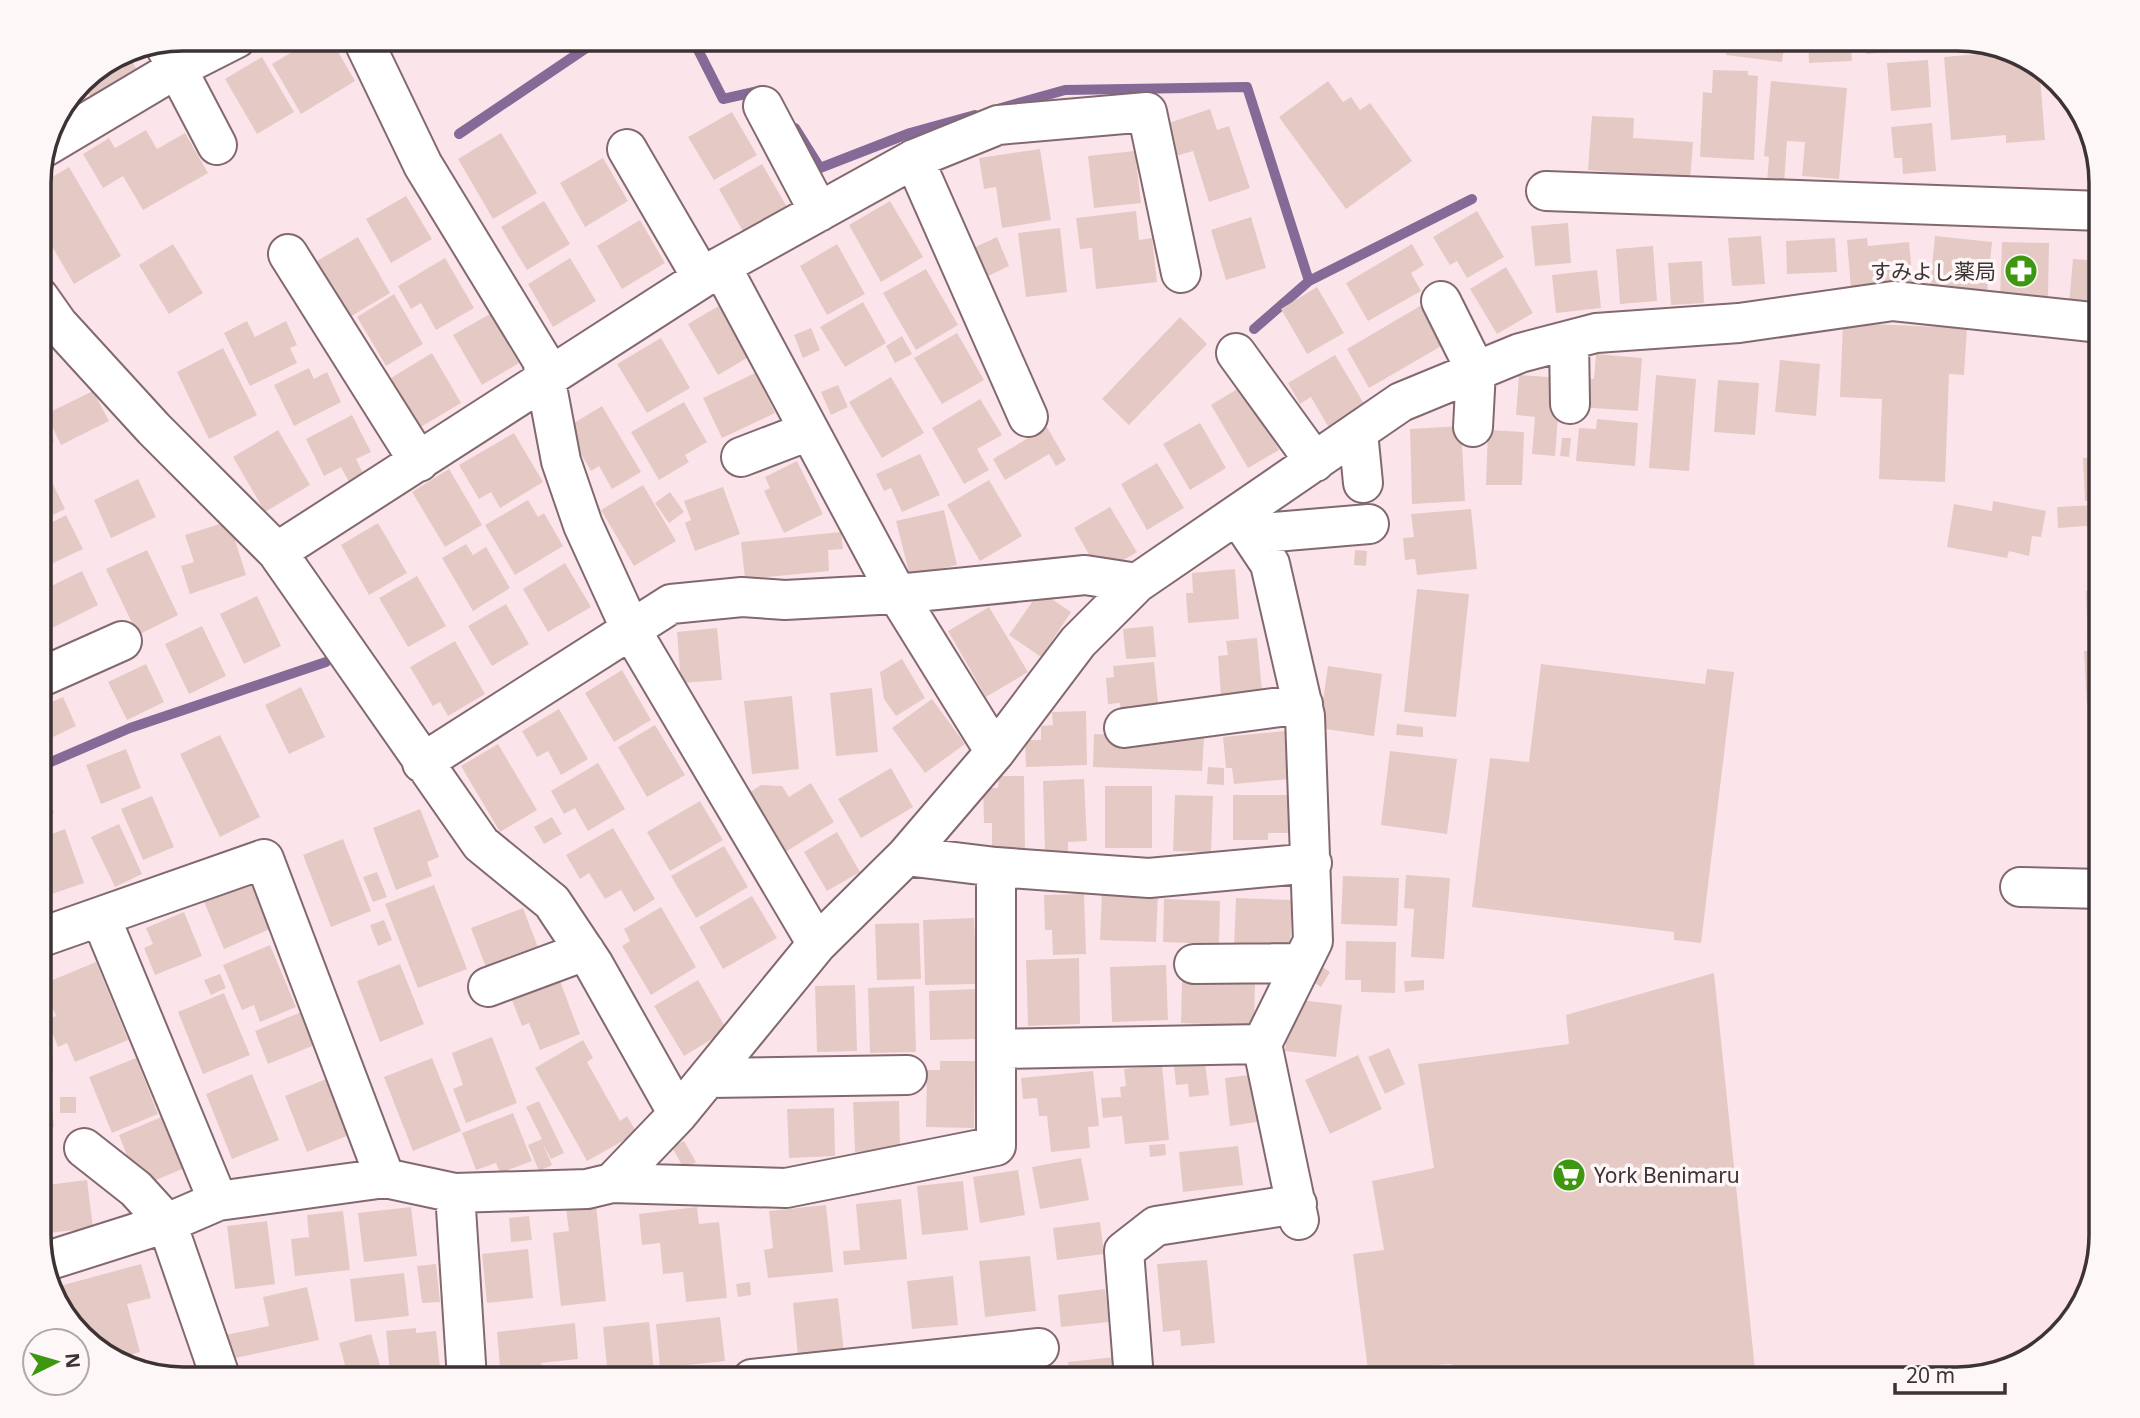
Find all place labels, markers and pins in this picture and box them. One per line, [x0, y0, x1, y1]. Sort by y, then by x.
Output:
pharmacy icon: すみよし薬局 [2002, 252, 2040, 290]
place label: すみよし薬局 [1870, 257, 1996, 285]
supermarket icon: York Benimaru [1550, 1156, 1588, 1194]
place label: York Benimaru [1594, 1161, 1740, 1189]

